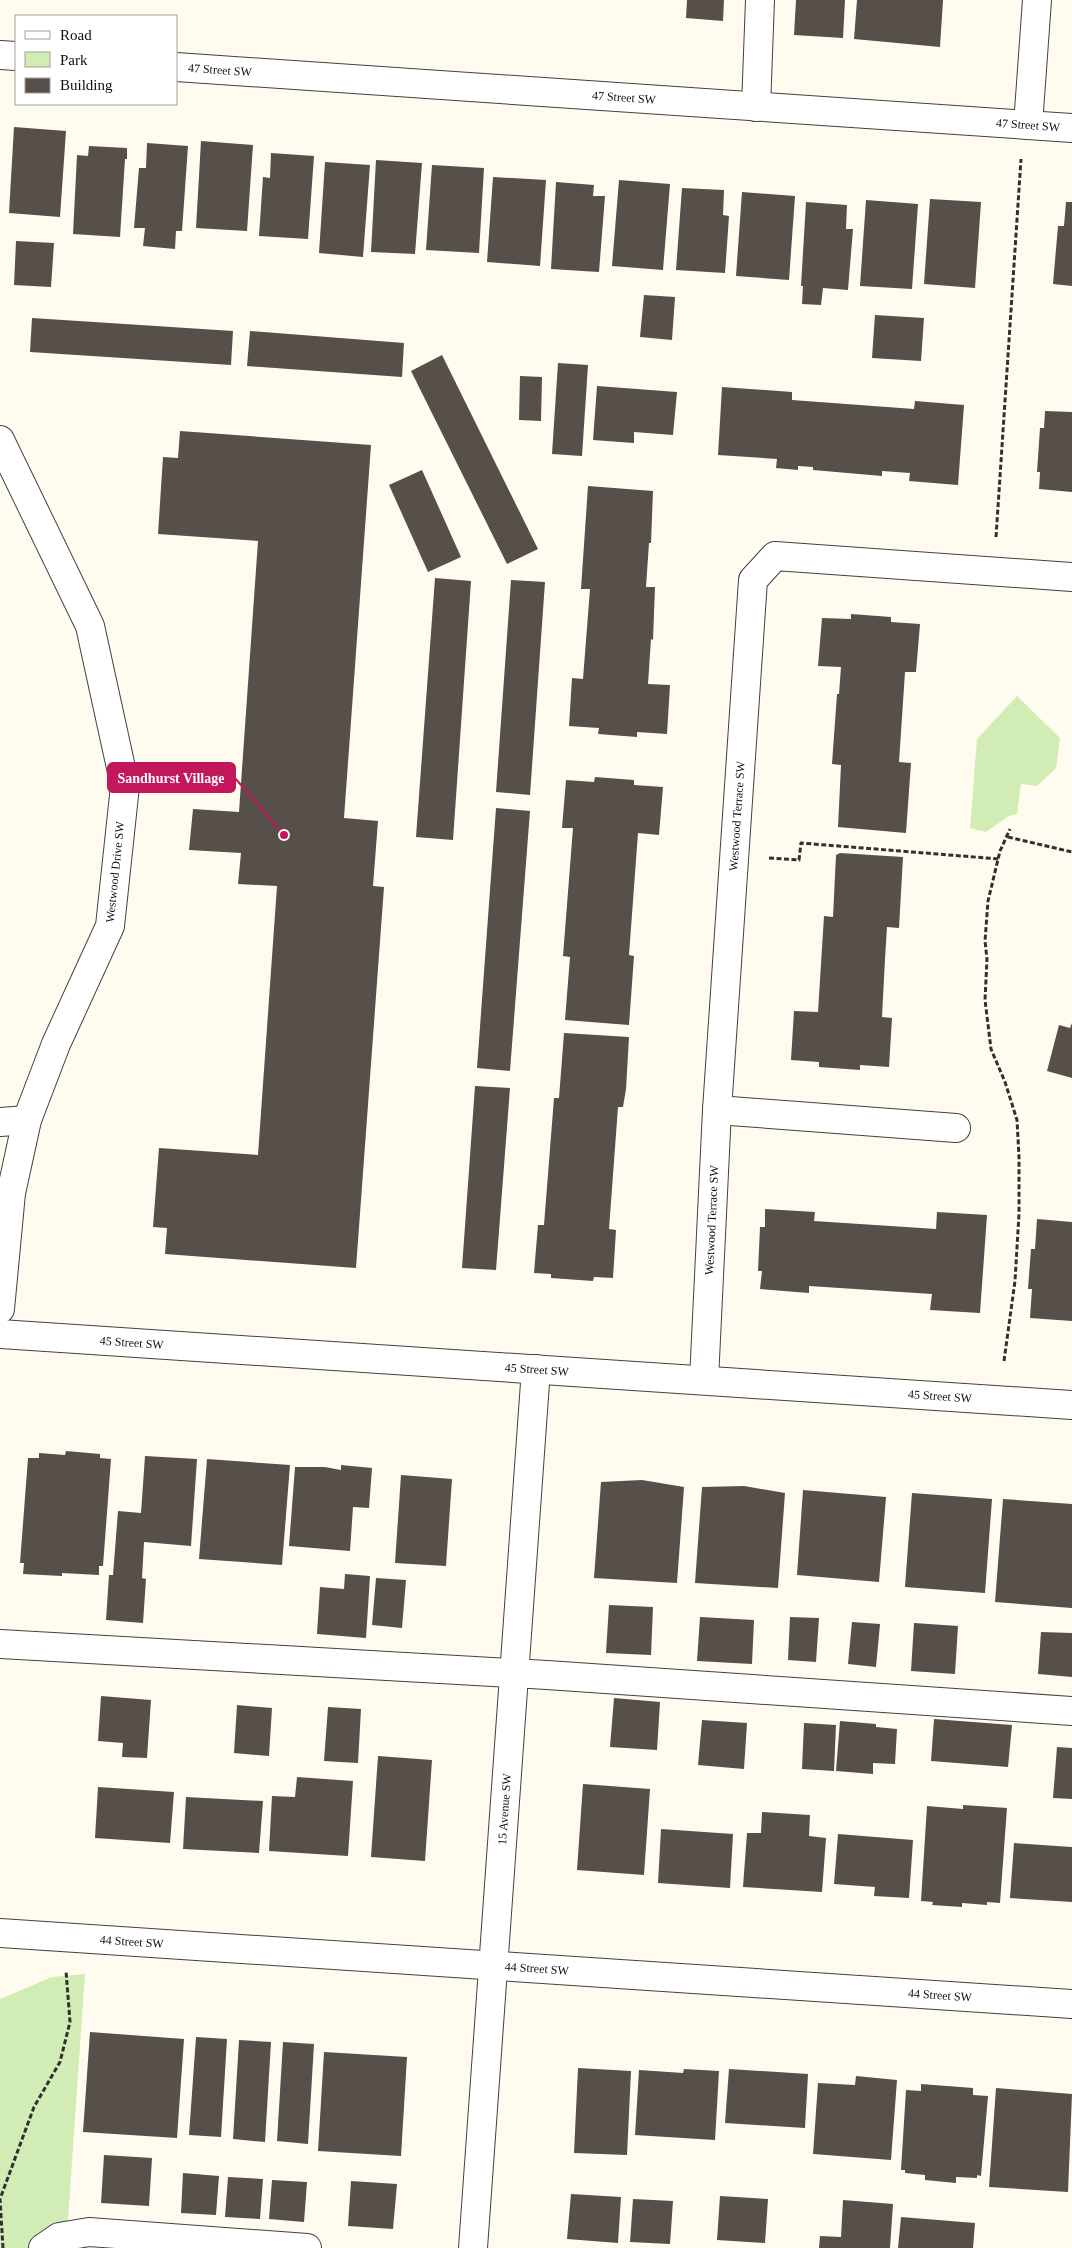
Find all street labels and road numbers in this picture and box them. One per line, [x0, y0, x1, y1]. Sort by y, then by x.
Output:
street label: 47 Street SW [187, 61, 253, 79]
street label: 47 Street SW [592, 88, 657, 107]
street label: 47 Street SW [996, 116, 1061, 134]
street label: Westwood Terrace SW [726, 760, 748, 871]
street label: Westwood Drive SW [103, 820, 127, 923]
street label: Westwood Terrace SW [702, 1164, 721, 1275]
street label: 45 Street SW [99, 1334, 165, 1352]
street label: 45 Street SW [504, 1360, 570, 1379]
street label: 45 Street SW [908, 1387, 973, 1405]
street label: 15 Avenue SW [495, 1772, 514, 1845]
street label: 44 Street SW [99, 1933, 165, 1951]
street label: 44 Street SW [504, 1959, 570, 1978]
street label: 44 Street SW [908, 1986, 973, 2004]

